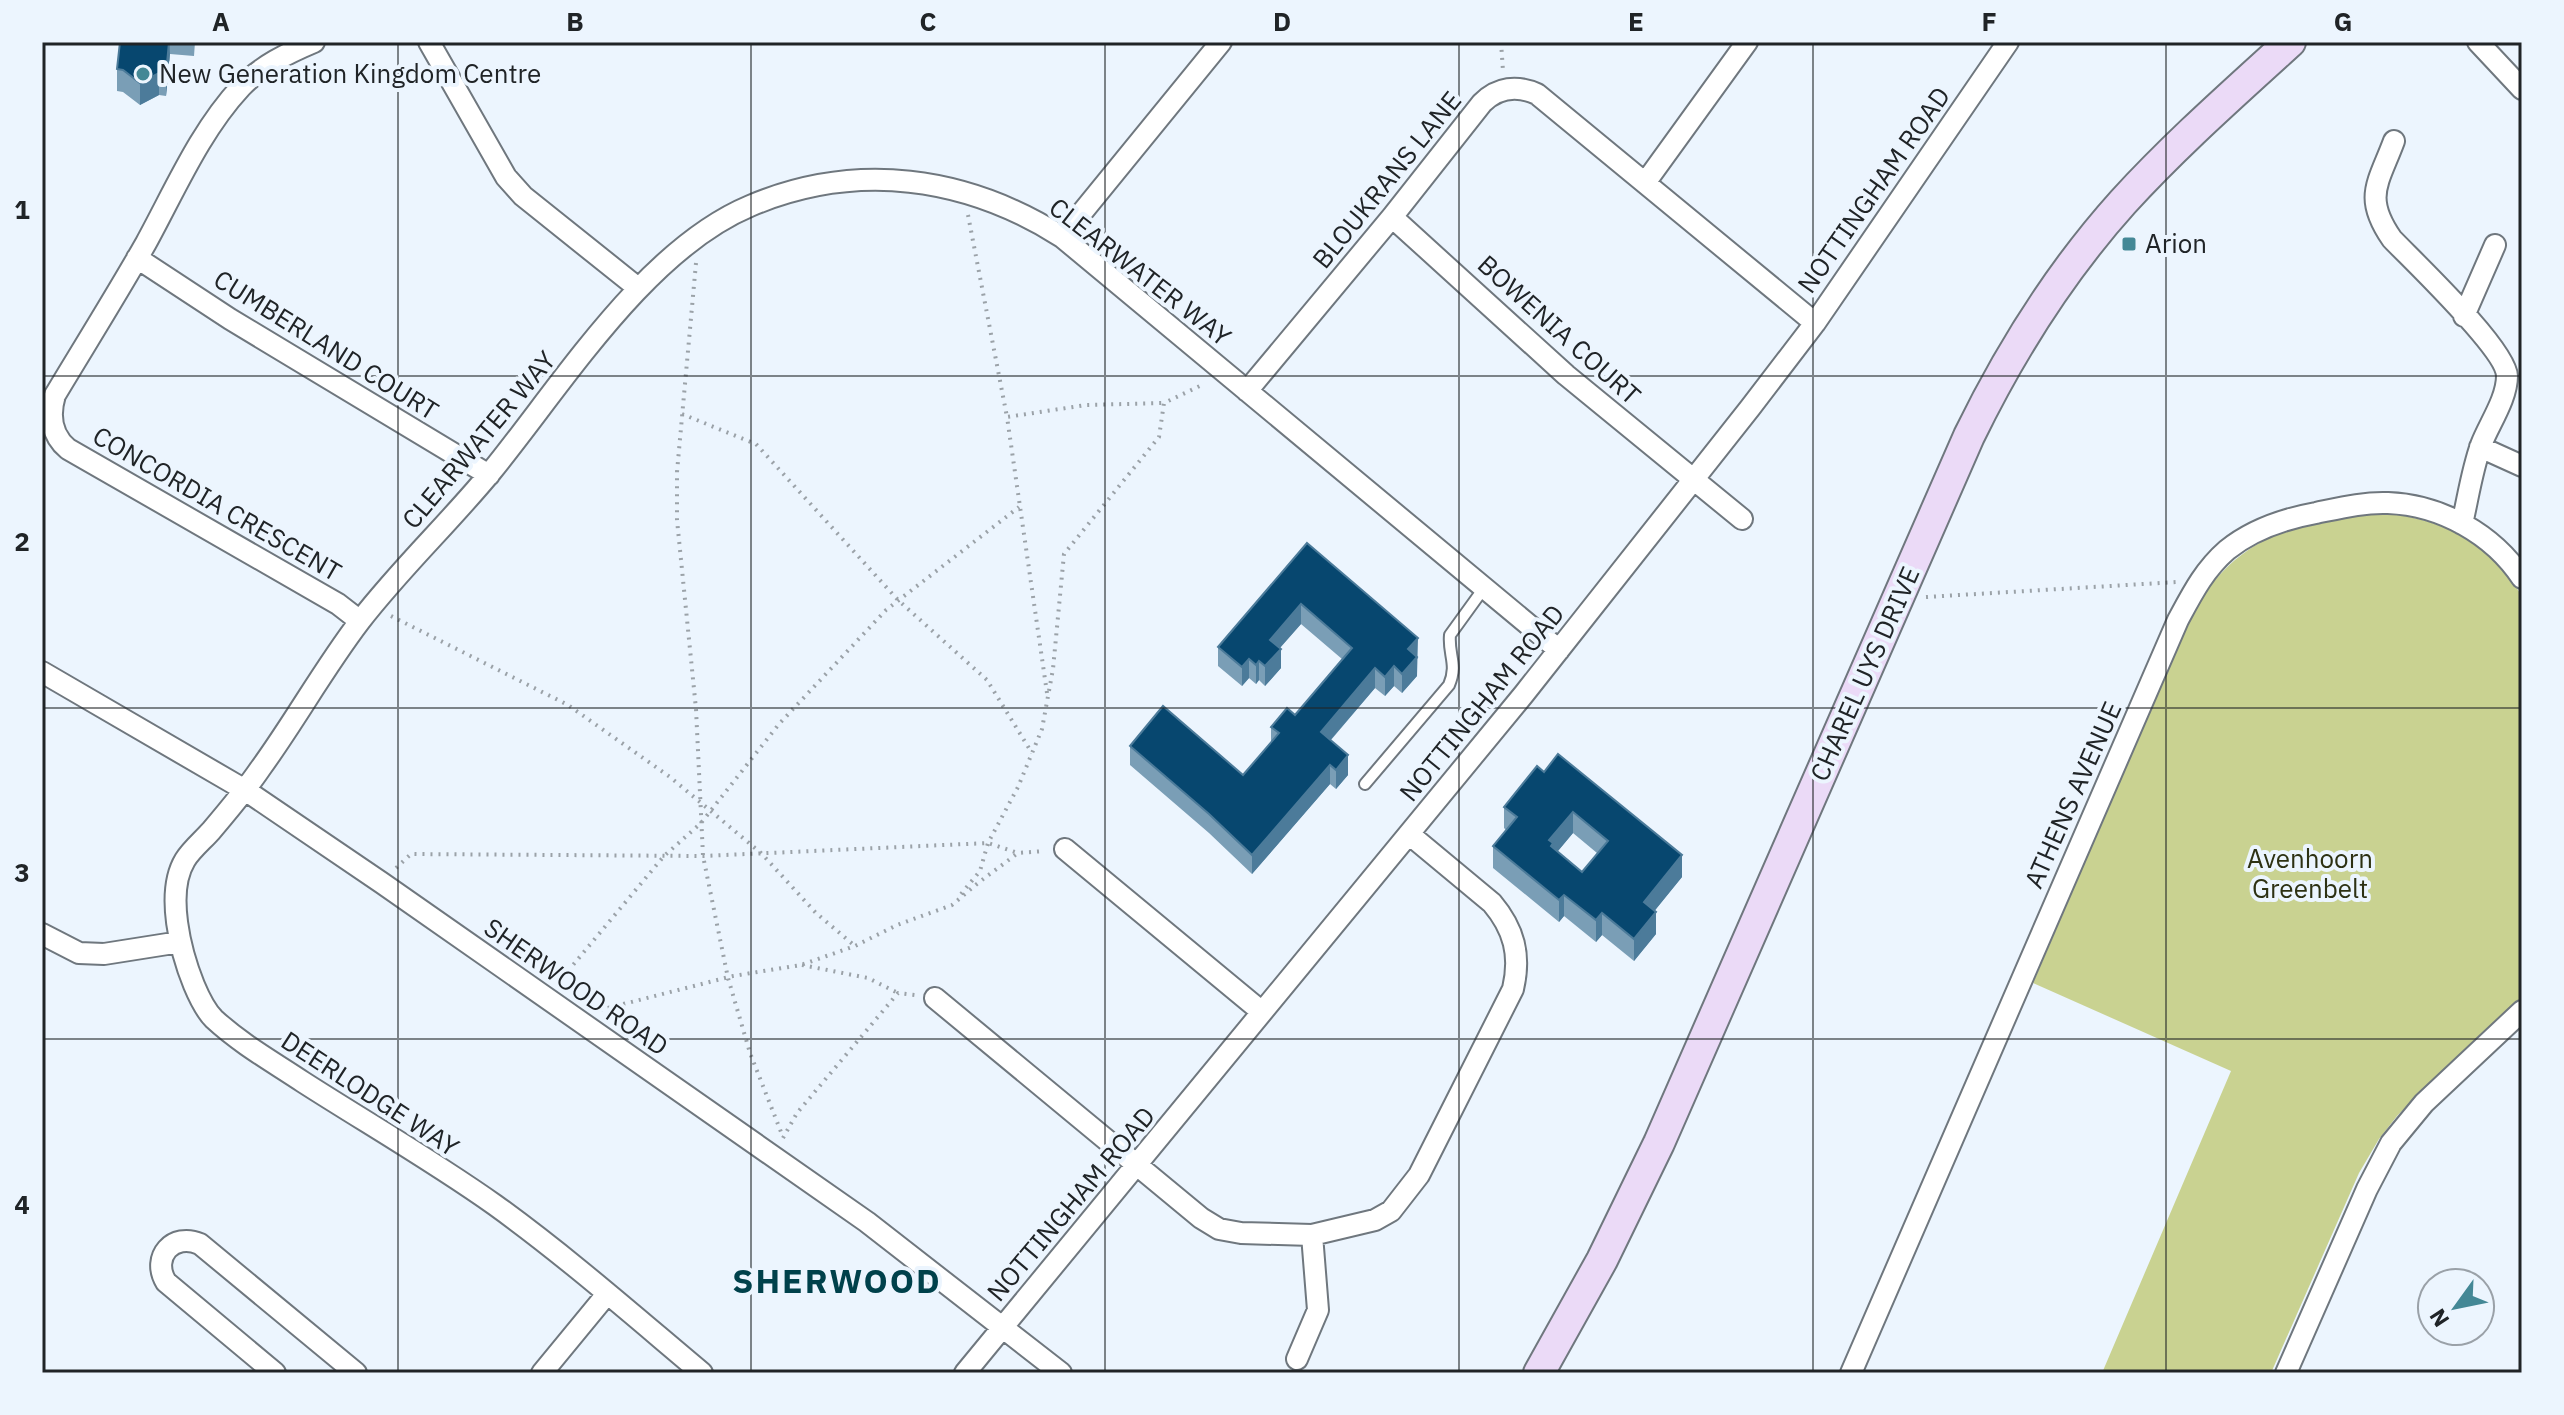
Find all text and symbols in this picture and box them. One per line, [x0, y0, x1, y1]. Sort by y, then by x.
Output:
text: A [212, 4, 230, 38]
text: B [566, 4, 584, 38]
text: C [920, 4, 937, 38]
text: D [1273, 4, 1291, 38]
text: E [1628, 4, 1644, 38]
text: F [1981, 4, 1997, 38]
text: G [2334, 4, 2352, 38]
place label: New Generation Kingdom Centre [159, 56, 541, 90]
marker: New Generation Kingdom Centre [134, 65, 152, 83]
street label: NOTTINGHAM ROAD [1789, 80, 1957, 299]
street label: BLOUKRANS LANE [1304, 84, 1468, 275]
street label: CLEARWATER WAY [1043, 189, 1239, 353]
text: 1 [14, 192, 30, 226]
place label: Arion [2145, 226, 2207, 260]
marker: Arion [2120, 235, 2138, 253]
street label: BOWENIA COURT [1471, 247, 1648, 412]
street label: CUMBERLAND COURT [208, 261, 445, 427]
street label: CLEARWATER WAY [394, 343, 563, 535]
street label: CONCORDIA CRESCENT [87, 418, 348, 588]
text: 2 [14, 524, 30, 558]
street label: CHAREL UYS DRIVE [1802, 561, 1927, 786]
street label: NOTTINGHAM ROAD [1391, 597, 1571, 808]
street label: ATHENS AVENUE [2016, 696, 2128, 893]
park label: Avenhoorn Greenbelt [2247, 841, 2373, 905]
text: 3 [14, 855, 30, 889]
street label: SHERWOOD ROAD [478, 910, 675, 1062]
street label: DEERLODGE WAY [275, 1023, 466, 1164]
street label: NOTTINGHAM ROAD [979, 1099, 1162, 1308]
text: 4 [14, 1187, 30, 1221]
district label: SHERWOOD [732, 1258, 942, 1302]
north arrow [2416, 1267, 2496, 1347]
text: N [2422, 1304, 2455, 1333]

